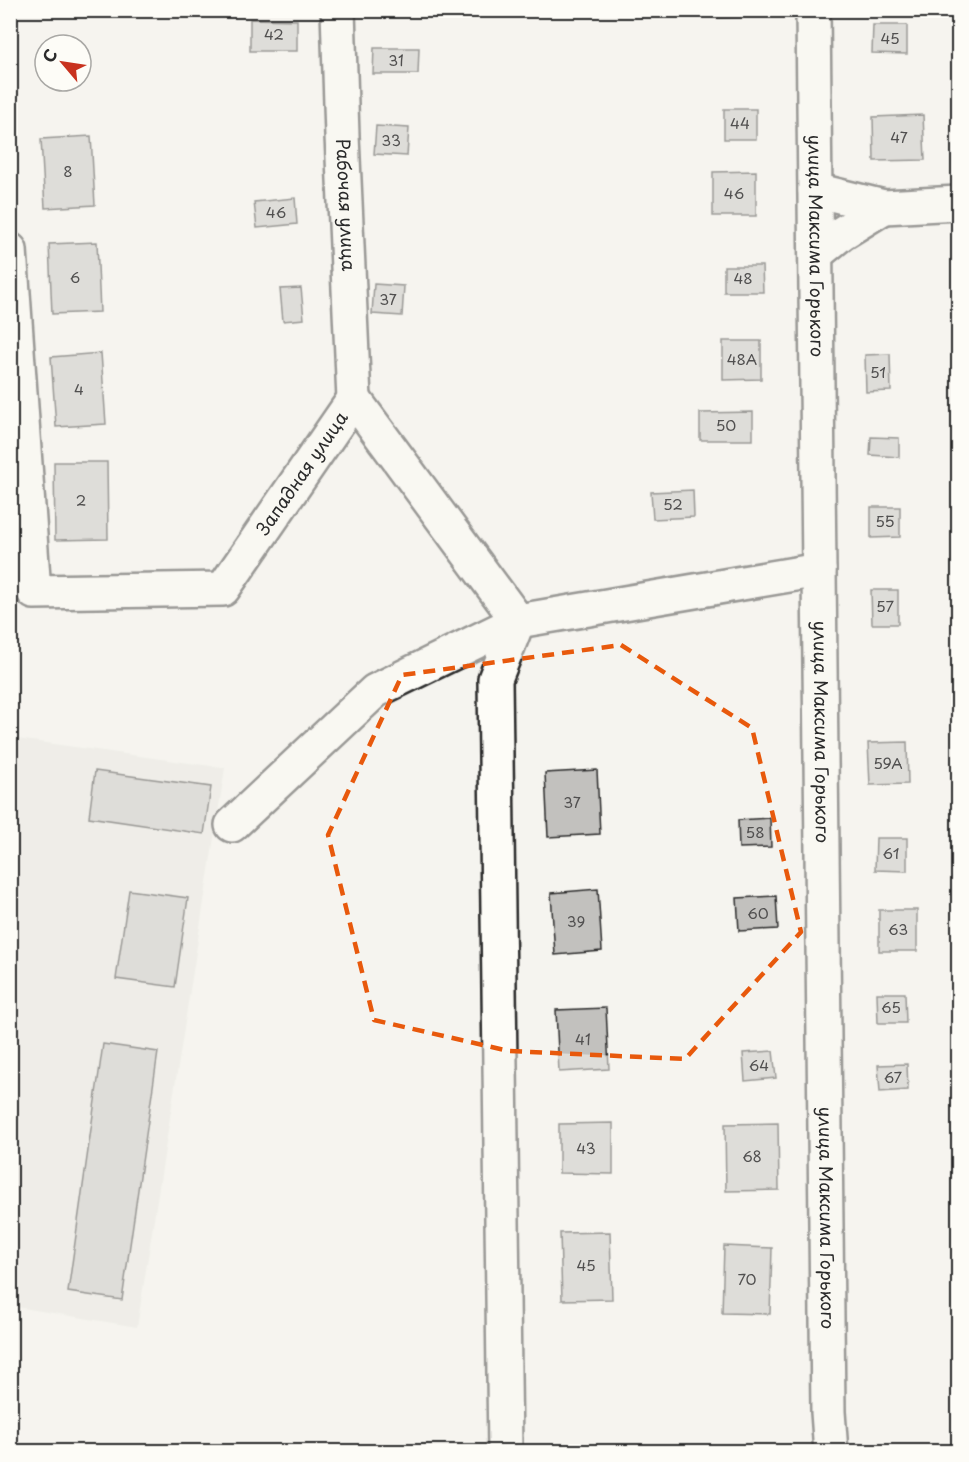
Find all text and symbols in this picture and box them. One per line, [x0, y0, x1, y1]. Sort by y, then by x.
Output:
house number: 42 [264, 22, 284, 45]
house number: 45 [880, 26, 900, 49]
north arrow [33, 33, 93, 93]
text: С [36, 44, 62, 66]
house number: 31 [388, 48, 404, 71]
house number: 44 [730, 111, 750, 134]
house number: 47 [890, 125, 908, 148]
house number: 33 [381, 128, 401, 151]
street label: улица Максима Горького [802, 135, 832, 357]
street label: Рабочая улица [330, 138, 363, 272]
house number: 8 [63, 159, 73, 182]
house number: 46 [724, 181, 744, 204]
house number: 46 [266, 200, 286, 223]
house number: 6 [70, 265, 80, 288]
house number: 48 [733, 266, 753, 289]
house number: 37 [379, 287, 397, 310]
house number: 48А [727, 347, 757, 370]
house number: 51 [870, 360, 886, 383]
house number: 4 [74, 377, 84, 400]
street label: Западная улица [249, 405, 354, 540]
house number: 50 [716, 413, 736, 436]
house number: 2 [76, 488, 86, 511]
house number: 52 [663, 492, 683, 515]
house number: 55 [875, 509, 895, 532]
house number: 57 [876, 594, 894, 617]
street label: улица Максима Горького [808, 621, 837, 843]
house number: 59А [873, 751, 903, 774]
house number: 37 [563, 790, 581, 813]
house number: 58 [745, 820, 765, 843]
house number: 61 [883, 841, 899, 864]
house number: 60 [747, 901, 769, 924]
house number: 39 [567, 909, 585, 932]
house number: 63 [888, 917, 908, 940]
house number: 65 [881, 995, 901, 1018]
house number: 41 [575, 1027, 591, 1050]
house number: 64 [749, 1053, 769, 1076]
house number: 67 [884, 1065, 903, 1088]
street label: улица Максима Горького [813, 1107, 842, 1329]
house number: 43 [576, 1136, 596, 1159]
house number: 68 [742, 1144, 762, 1167]
house number: 45 [576, 1253, 596, 1276]
house number: 70 [737, 1267, 757, 1290]

